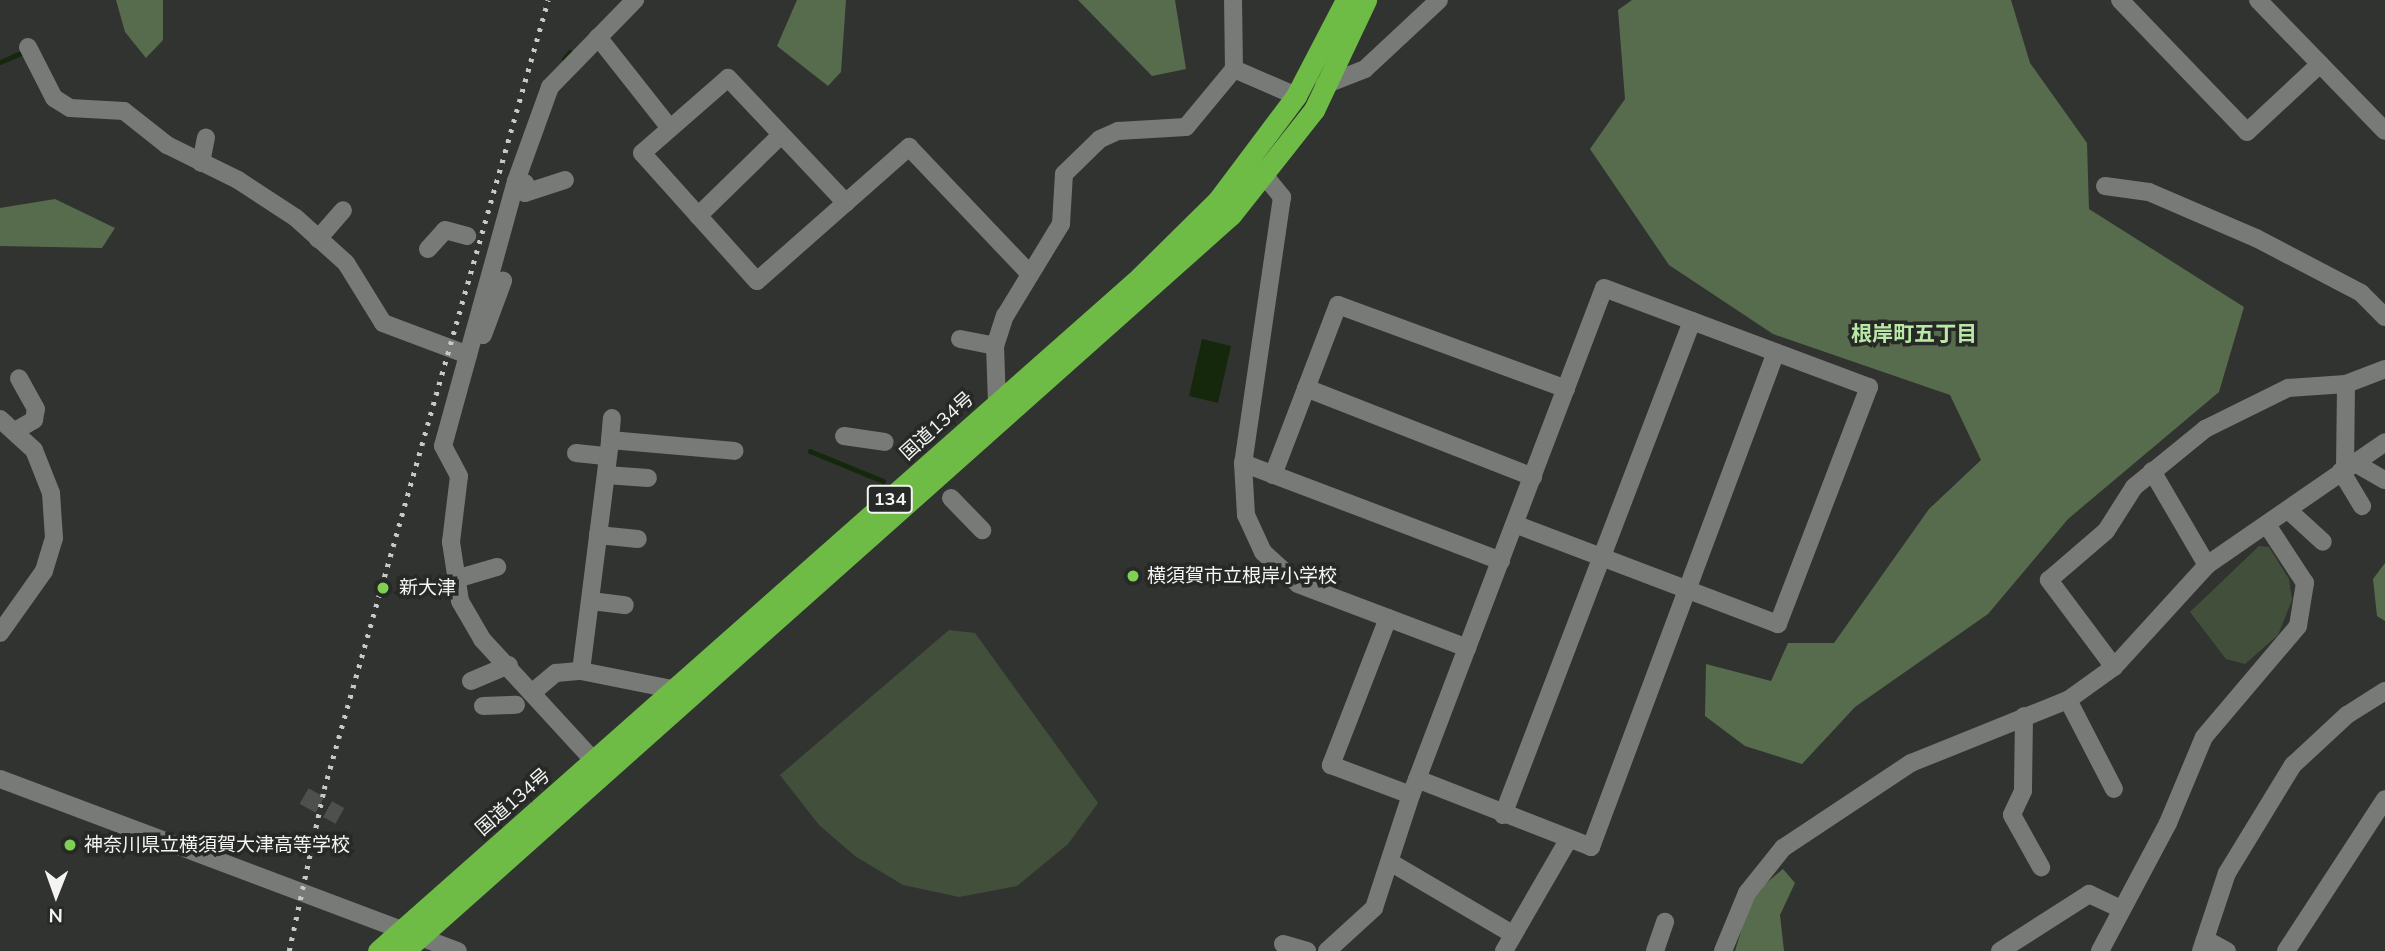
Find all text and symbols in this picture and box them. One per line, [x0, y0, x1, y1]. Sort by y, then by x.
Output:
district label: 根岸町五丁目 [1851, 320, 1977, 346]
street label: 国道134号 [895, 387, 979, 465]
road number: 134 [866, 485, 914, 514]
place label: 横須賀市立根岸小学校 [1147, 565, 1337, 587]
marker: 横須賀市立根岸小学校 [1125, 568, 1141, 584]
place label: 新大津 [399, 577, 456, 599]
marker: 新大津 [373, 578, 393, 598]
street label: 国道134号 [471, 763, 555, 841]
place label: 神奈川県立横須賀大津高等学校 [84, 834, 350, 856]
marker: 神奈川県立横須賀大津高等学校 [62, 837, 78, 853]
north arrow [21, 860, 91, 930]
text: N [48, 904, 63, 928]

